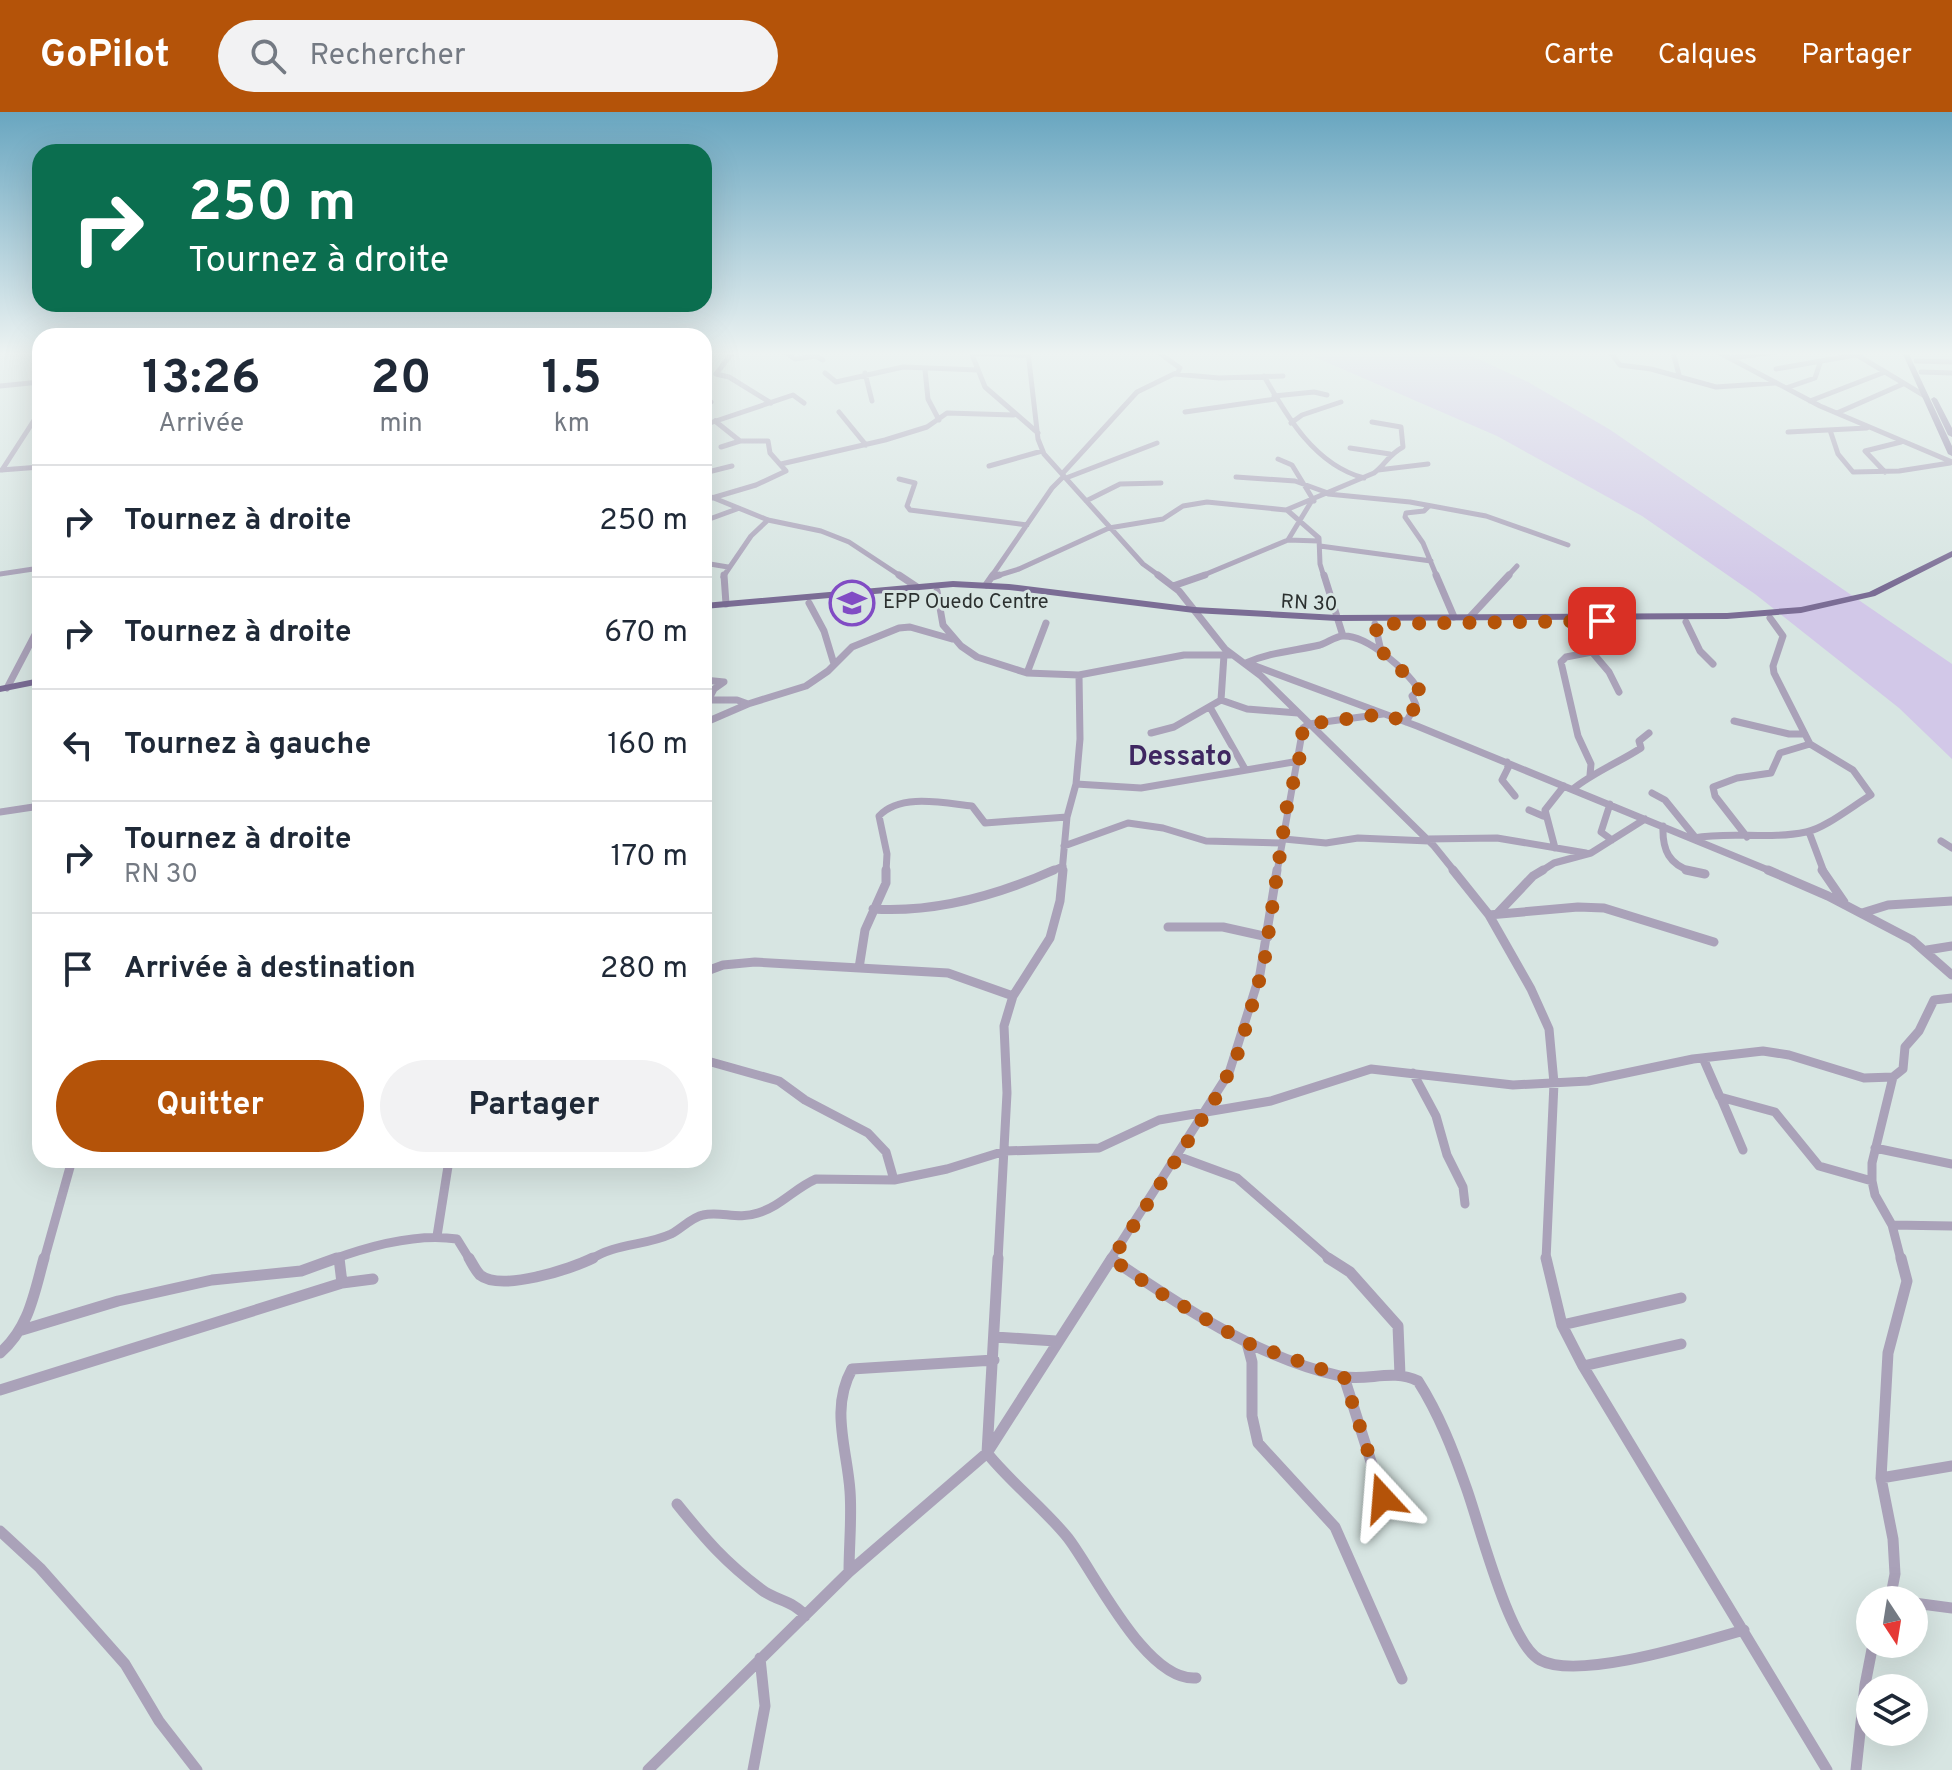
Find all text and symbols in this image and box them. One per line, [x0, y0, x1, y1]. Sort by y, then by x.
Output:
search box [218, 20, 778, 92]
text: GoPilot [40, 32, 170, 81]
icon: search [246, 34, 290, 78]
text: Rechercher [310, 38, 466, 75]
text: Carte [1544, 38, 1614, 74]
text: Calques [1658, 38, 1757, 74]
text: Partager [1801, 38, 1912, 74]
text: 250 m [188, 170, 356, 240]
icon: right [56, 176, 160, 280]
text: Tournez à droite [188, 239, 449, 285]
text: 13:26 [142, 350, 261, 410]
text: 20 [371, 350, 431, 410]
text: 1.5 [542, 350, 602, 410]
text: Arrivée [159, 408, 244, 441]
text: min [379, 408, 423, 441]
text: km [554, 408, 590, 441]
icon: right [56, 499, 100, 543]
text: Tournez à droite [124, 503, 352, 540]
text: 250 m [599, 503, 688, 540]
school or university icon: EPP Ouedo Centre [828, 579, 876, 627]
pin [1568, 587, 1636, 655]
place label: EPP Ouedo Centre [883, 590, 1049, 616]
street label: RN 30 [1280, 590, 1338, 618]
icon: arrive [1580, 599, 1624, 643]
icon: right [56, 611, 100, 655]
text: Tournez à droite [124, 615, 352, 652]
text: 670 m [604, 615, 688, 652]
icon: left [56, 723, 100, 767]
text: Tournez à gauche [124, 727, 371, 764]
text: 160 m [607, 727, 688, 764]
district label: Dessato [1128, 740, 1232, 776]
text: Tournez à droite [124, 822, 352, 859]
icon: right [56, 835, 100, 879]
text: 170 m [610, 839, 688, 876]
text: RN 30 [124, 859, 198, 892]
icon: arrive [56, 947, 100, 991]
text: Arrivée à destination [124, 951, 416, 988]
text: 280 m [600, 951, 688, 988]
button: Quitter [56, 1060, 364, 1152]
button: Partager [380, 1060, 688, 1152]
position arrow [1341, 1456, 1425, 1540]
north arrow [1856, 1586, 1928, 1658]
map controls [1856, 1586, 1928, 1746]
button: layers [1856, 1674, 1928, 1746]

